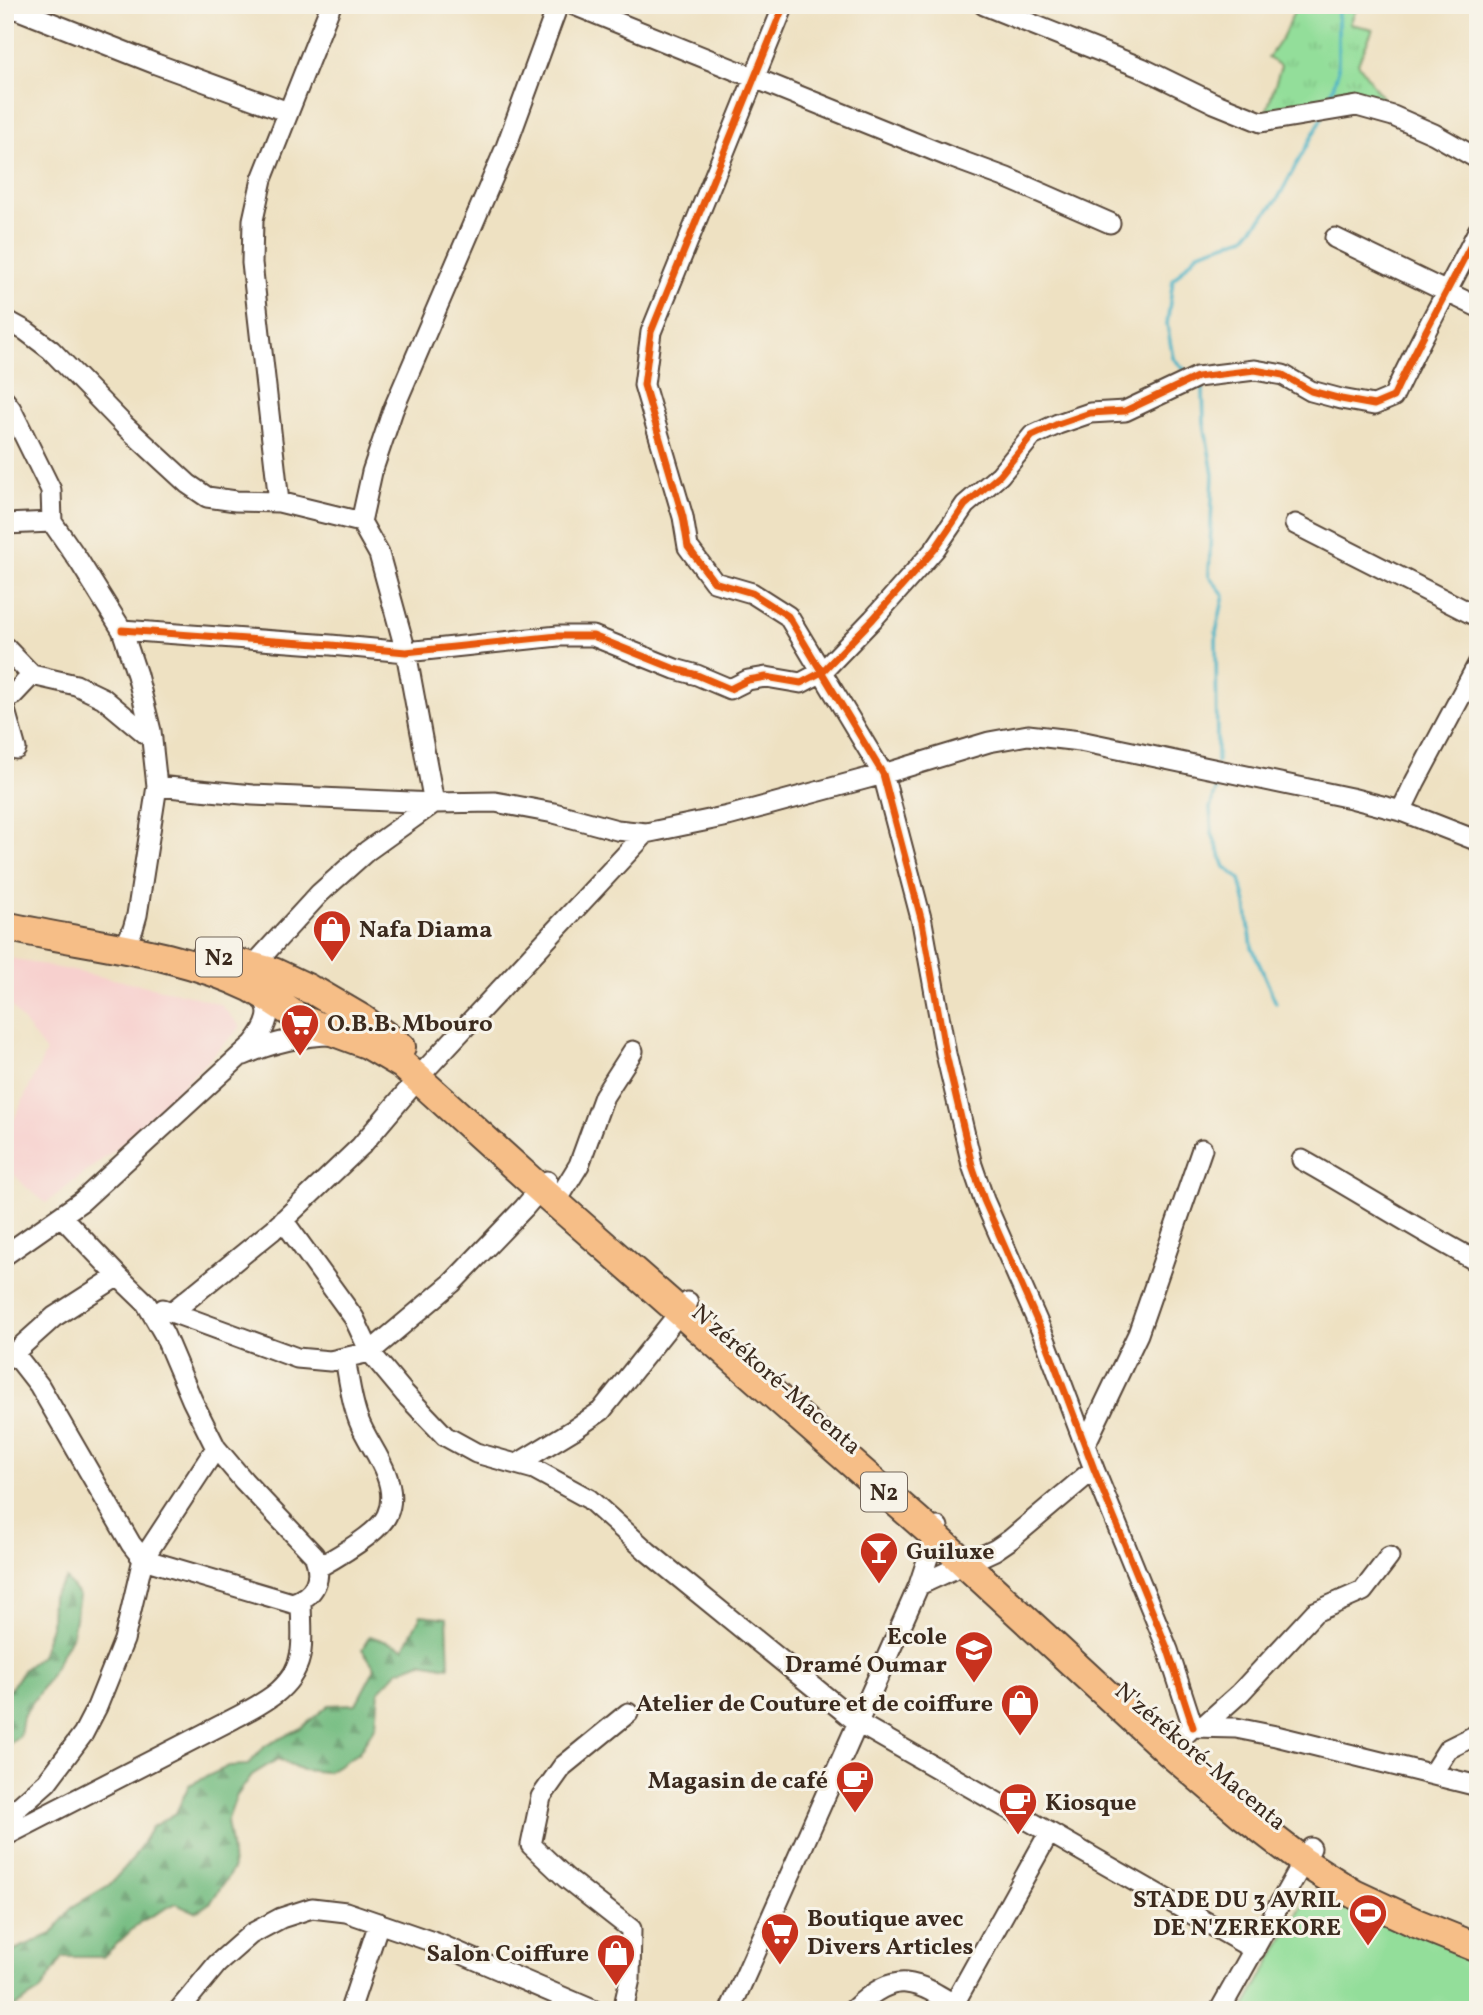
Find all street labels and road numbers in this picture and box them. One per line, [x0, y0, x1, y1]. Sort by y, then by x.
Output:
road number: N2 [196, 938, 242, 976]
street label: N'zérékoré-Macenta [683, 1297, 868, 1464]
road number: N2 [861, 1472, 907, 1512]
street label: N'zérékoré-Macenta [1106, 1675, 1293, 1840]

